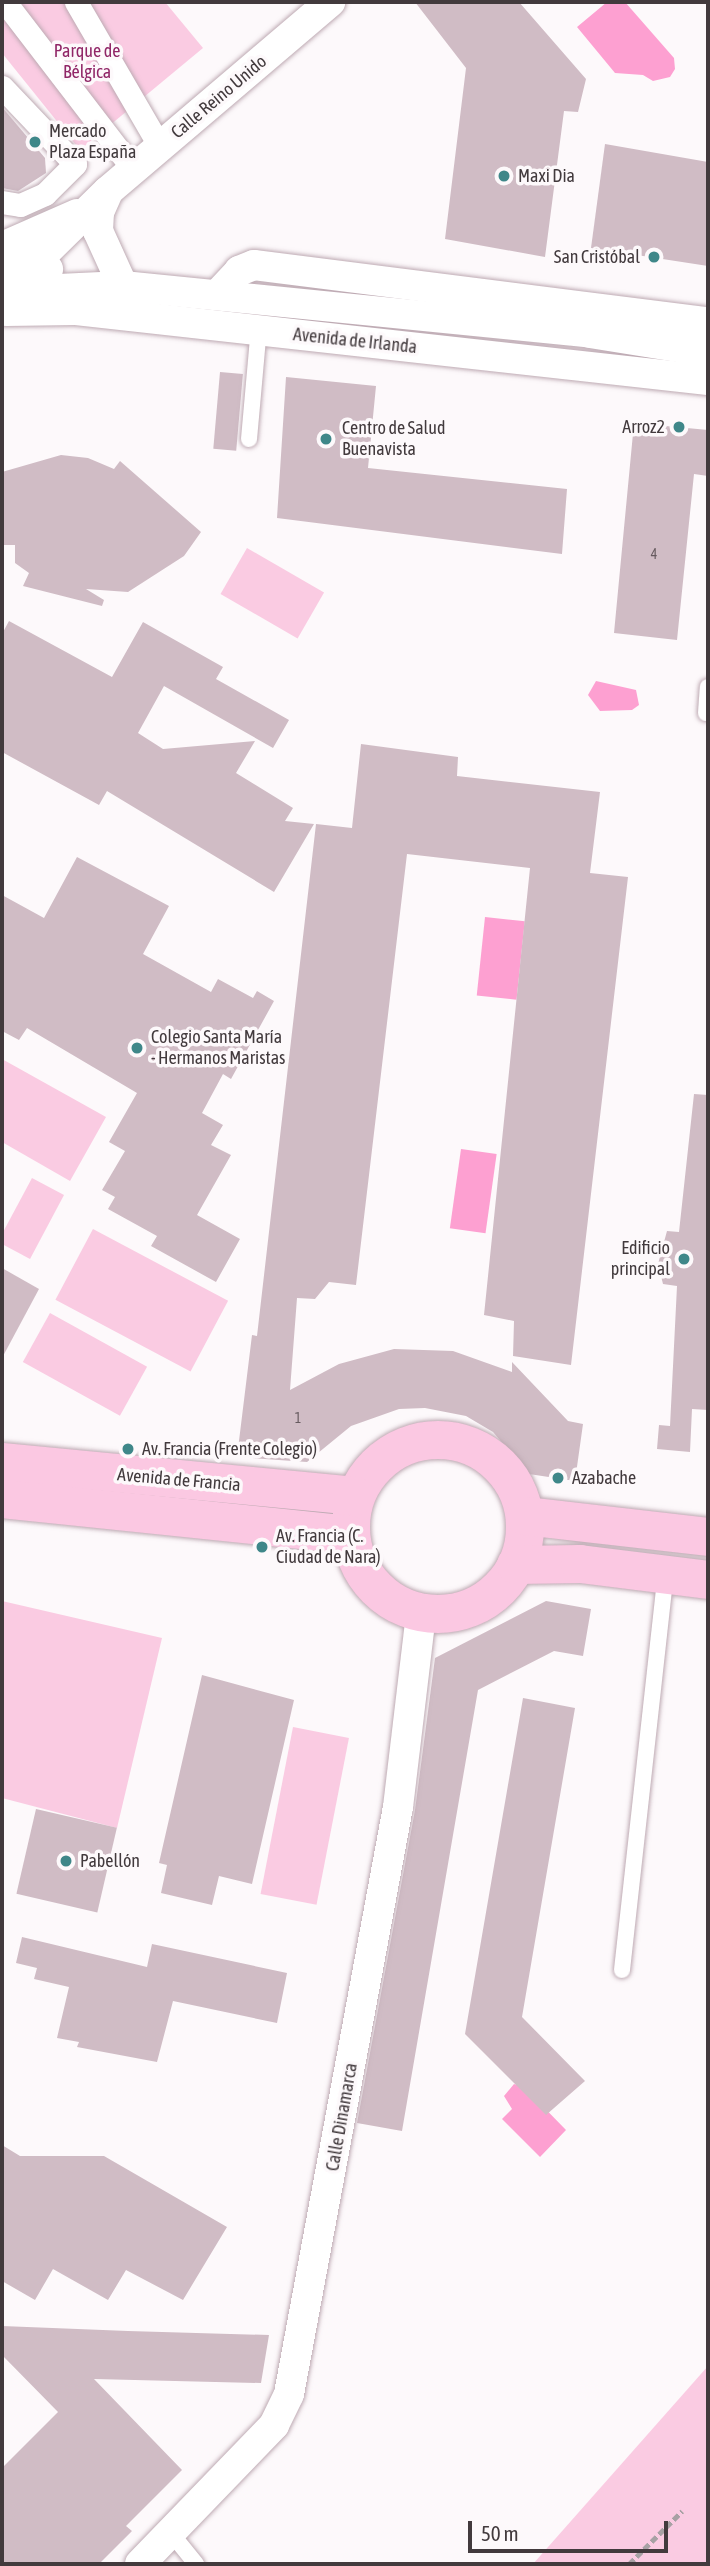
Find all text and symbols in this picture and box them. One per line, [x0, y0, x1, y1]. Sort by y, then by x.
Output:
park label: Parque de Bélgica [54, 41, 120, 84]
street label: Calle Reino Unido [167, 51, 271, 143]
place label: Mercado Plaza España [49, 121, 136, 164]
marker: Mercado Plaza España [27, 134, 43, 150]
place label: Maxi Dia [518, 165, 575, 187]
marker: Maxi Dia [496, 168, 512, 184]
place label: San Cristóbal [554, 246, 640, 268]
marker: San Cristóbal [646, 249, 662, 265]
street label: Avenida de Irlanda [292, 324, 418, 358]
place label: Arroz2 [622, 416, 665, 438]
place label: Centro de Salud Buenavista [342, 418, 446, 460]
marker: Arroz2 [671, 419, 687, 435]
marker: Centro de Salud Buenavista [316, 429, 336, 449]
house number: 4 [651, 546, 657, 562]
place label: Colegio Santa María - Hermanos Maristas [151, 1027, 285, 1070]
marker: Colegio Santa María - Hermanos Maristas [129, 1040, 145, 1056]
place label: Edificio principal [611, 1238, 670, 1280]
marker: Edificio principal [676, 1251, 692, 1267]
house number: 1 [295, 1410, 301, 1426]
place label: Av. Francia (Frente Colegio) [142, 1438, 317, 1460]
marker: Av. Francia (Frente Colegio) [120, 1441, 136, 1457]
street label: Avenida de Francia [116, 1464, 242, 1496]
place label: Azabache [572, 1467, 636, 1489]
marker: Azabache [550, 1470, 566, 1486]
place label: Av. Francia (C. Ciudad de Nara) [276, 1526, 381, 1568]
marker: Av. Francia (C. Ciudad de Nara) [254, 1539, 270, 1555]
place label: Pabellón [80, 1850, 140, 1872]
marker: Pabellón [58, 1853, 74, 1869]
street label: Calle Dinamarca [322, 2061, 362, 2173]
scale bar [472, 2506, 672, 2550]
text: 50 m [481, 2521, 519, 2545]

